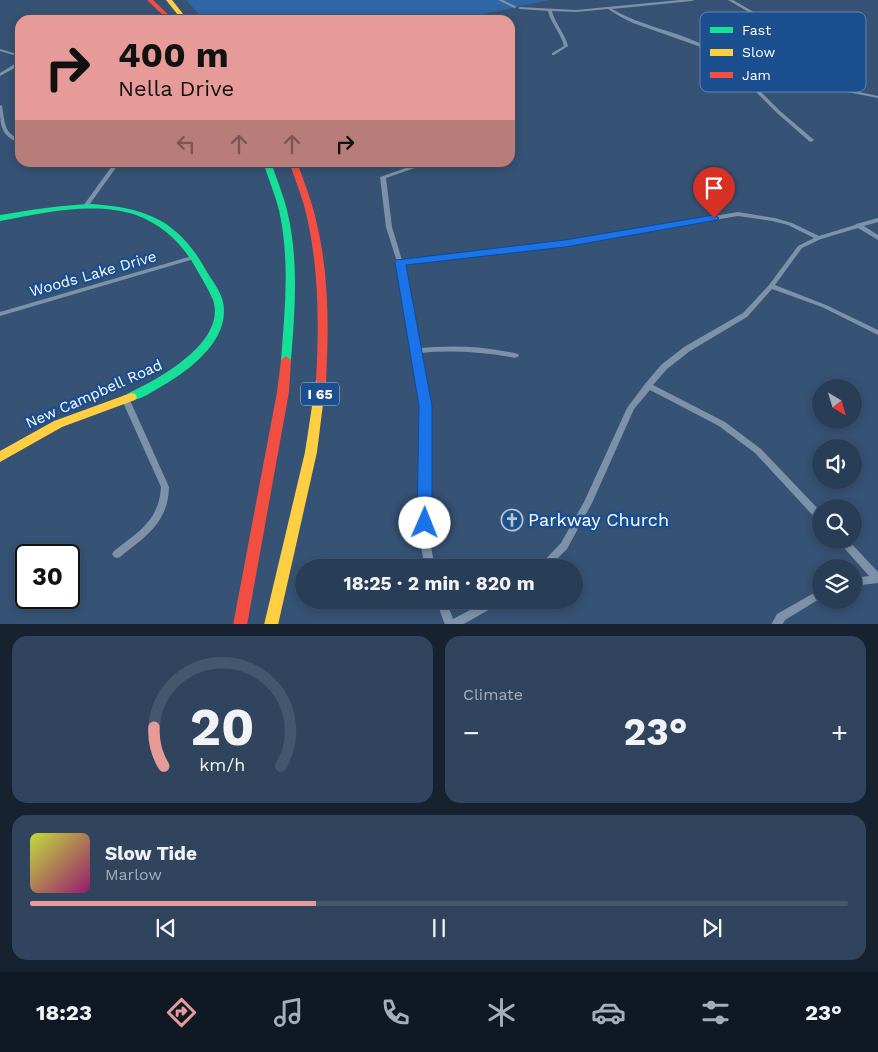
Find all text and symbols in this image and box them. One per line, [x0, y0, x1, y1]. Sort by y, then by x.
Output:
legend [700, 12, 866, 92]
text: Fast [742, 22, 771, 38]
text: 400 m [118, 34, 229, 76]
icon: right [35, 35, 100, 100]
text: Slow [742, 44, 775, 60]
text: Jam [742, 67, 771, 83]
text: Nella Drive [118, 76, 234, 101]
icon: left [172, 130, 200, 158]
icon: ahead [225, 130, 253, 158]
icon: ahead [278, 130, 306, 158]
icon: right [331, 130, 359, 158]
pin [693, 167, 735, 218]
icon: arrive [700, 174, 728, 202]
street label: Woods Lake Drive [28, 247, 158, 301]
street label: New Campbell Road [23, 356, 165, 432]
north arrow [812, 379, 862, 429]
map controls [812, 379, 862, 609]
road number: I 65 [301, 382, 339, 406]
button: sound [812, 439, 862, 489]
position arrow [398, 496, 450, 548]
button: search [812, 499, 862, 549]
church icon: Parkway Church [500, 508, 524, 532]
place label: Parkway Church [528, 509, 669, 530]
speed limit sign: 30 [15, 544, 80, 609]
button: layers [812, 559, 862, 609]
text: 18:25 · 2 min · 820 m [343, 572, 535, 595]
text: Climate [463, 685, 523, 704]
text: 20 [190, 697, 255, 758]
text: 23° [624, 710, 688, 754]
text: − [463, 716, 480, 749]
text: + [831, 716, 848, 749]
text: km/h [199, 754, 246, 775]
text: Slow Tide [105, 842, 197, 865]
text: Marlow [105, 865, 162, 884]
icon: previous [152, 914, 180, 942]
icon: pause [425, 914, 453, 942]
icon: next [698, 914, 726, 942]
icon: directions [164, 995, 199, 1030]
icon: music [271, 995, 306, 1030]
icon: phone [378, 995, 413, 1030]
icon: climate [484, 995, 519, 1030]
icon: car [591, 995, 626, 1030]
icon: filters [698, 995, 733, 1030]
text: 18:23 [36, 1000, 92, 1025]
text: 23° [805, 1000, 842, 1025]

